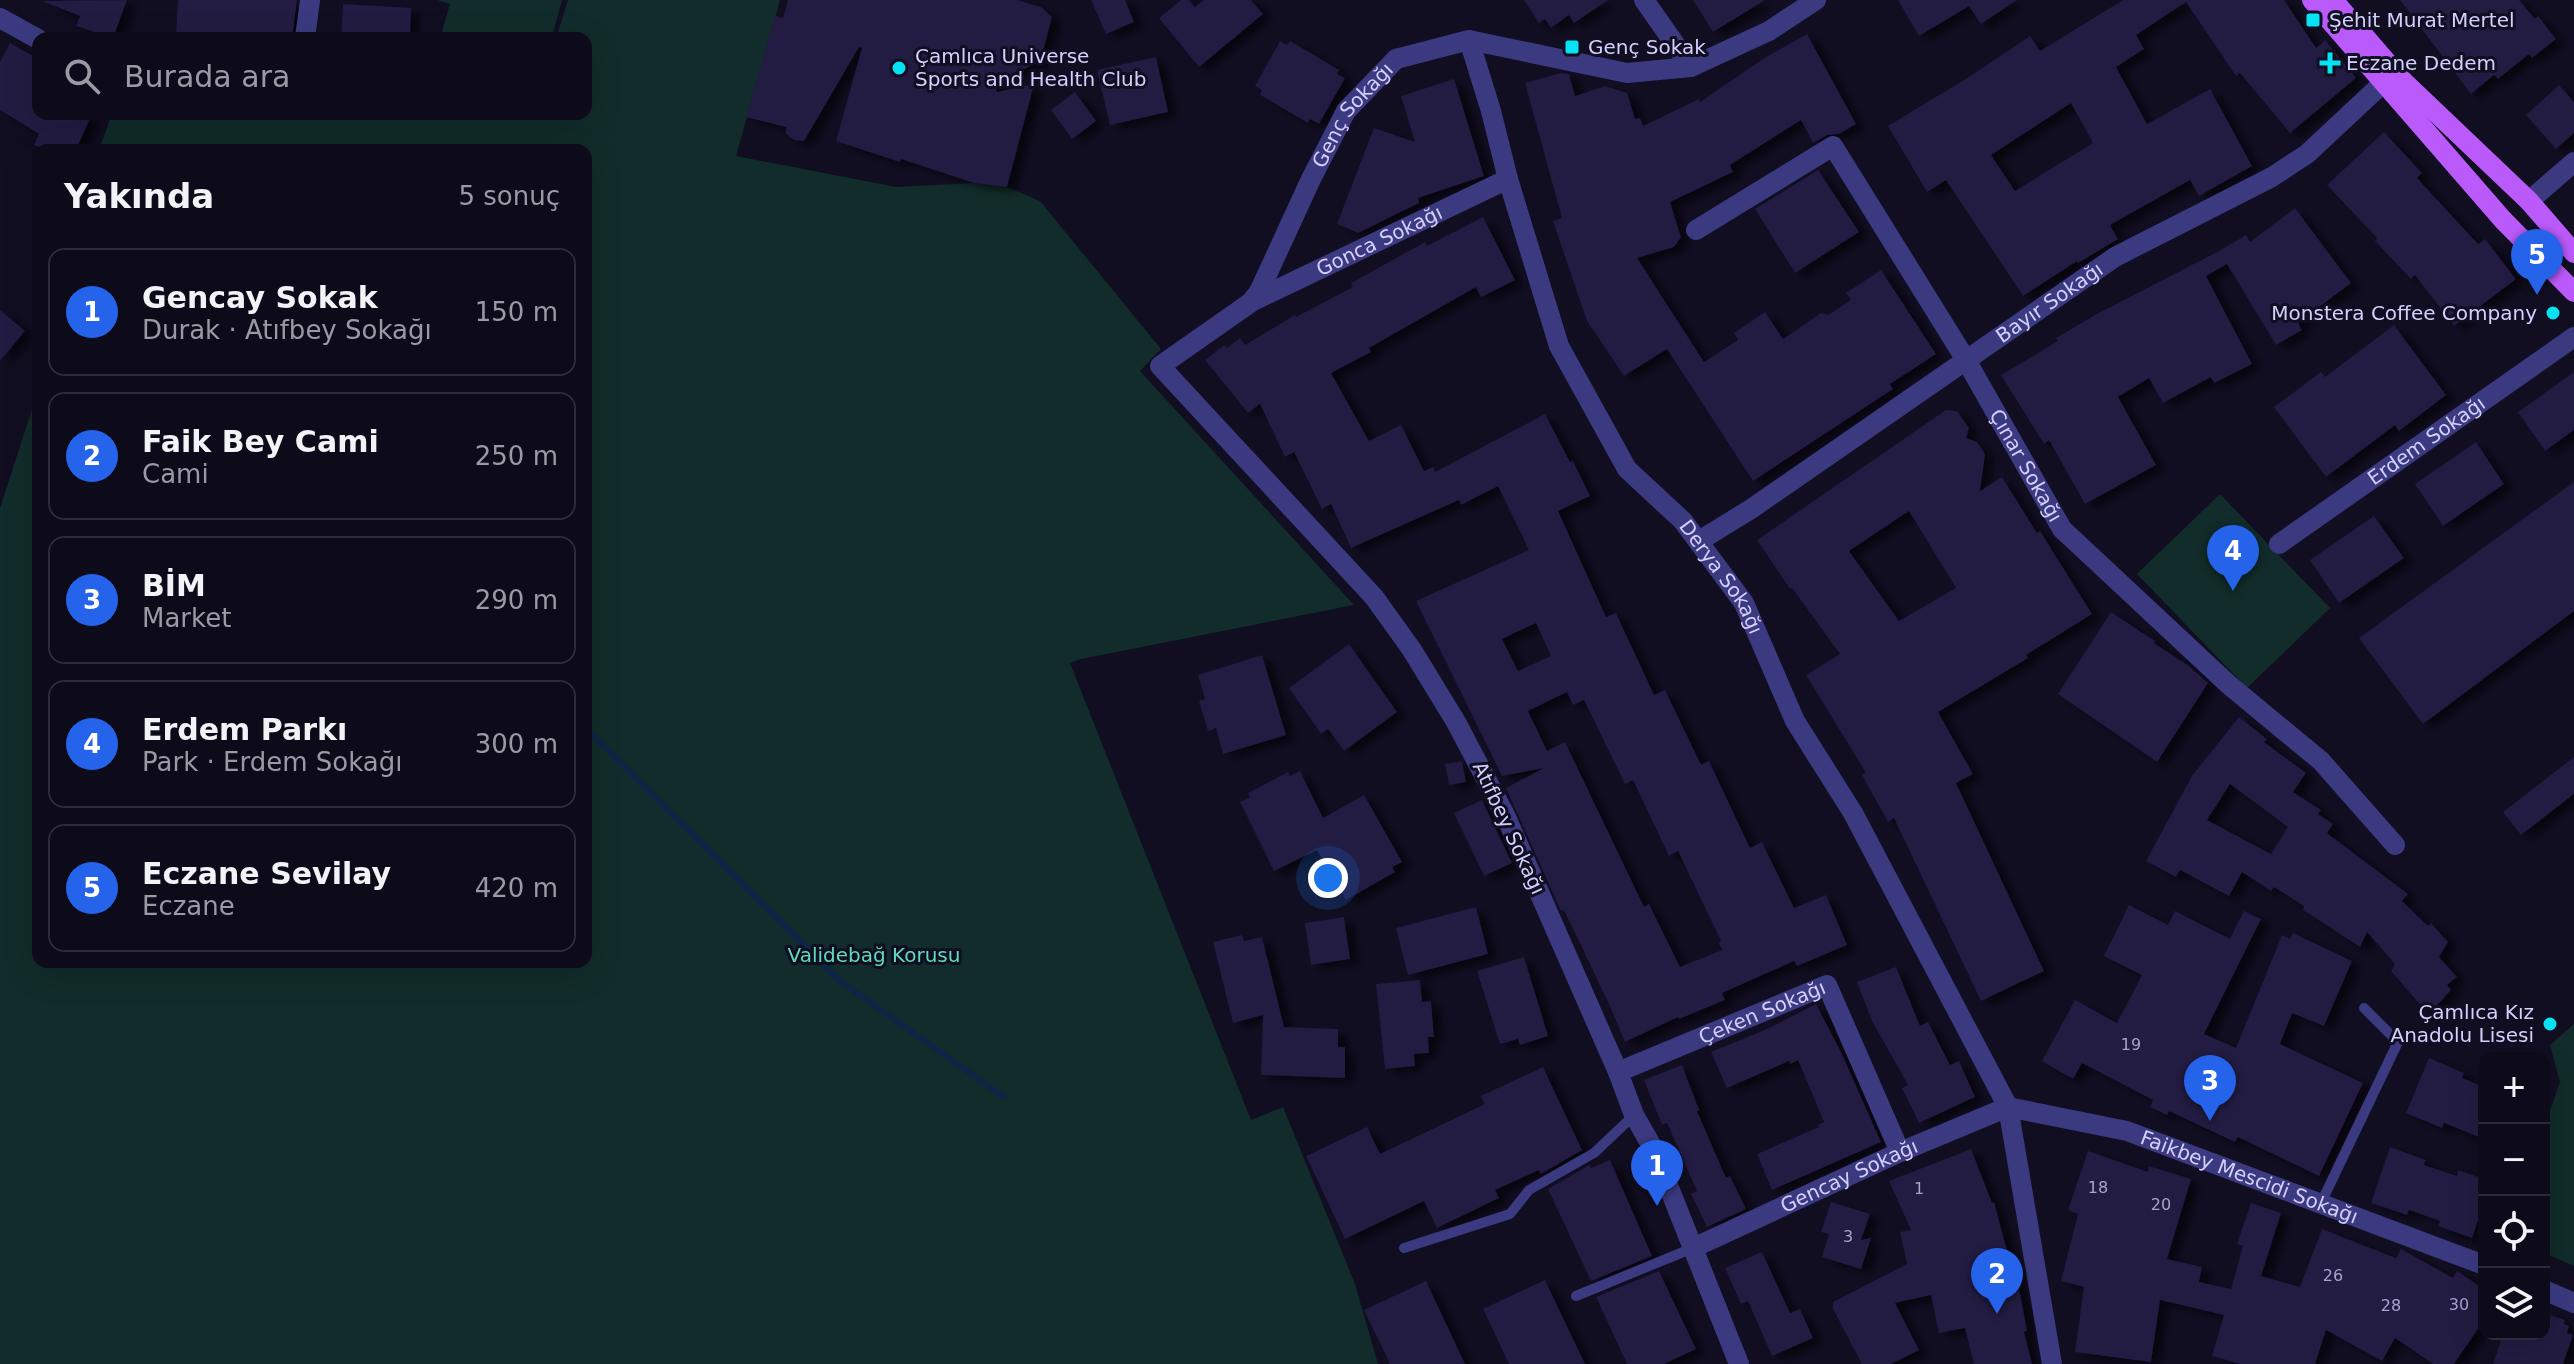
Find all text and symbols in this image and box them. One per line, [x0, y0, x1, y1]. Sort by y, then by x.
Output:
place label: Şehit Murat Mertel [2329, 8, 2515, 32]
marker: Şehit Murat Mertel [2304, 11, 2322, 29]
search box [32, 32, 592, 120]
place label: Genç Sokak [1588, 35, 1706, 59]
marker: Genç Sokak [1563, 38, 1581, 56]
place label: Çamlıca Universe Sports and Health Club [915, 44, 1146, 91]
place label: Eczane Dedem [2346, 51, 2496, 75]
icon: search [60, 54, 104, 98]
marker: Eczane Dedem [2321, 54, 2339, 72]
street label: Genç Sokağı [1307, 58, 1398, 172]
text: Burada ara [124, 59, 290, 94]
marker: Çamlıca Universe Sports and Health Club [890, 59, 908, 77]
text: Yakında [64, 176, 214, 216]
text: 5 sonuç [458, 181, 560, 211]
street label: Gonca Sokağı [1312, 200, 1446, 281]
pin: 5 [2511, 229, 2563, 295]
street label: Bayır Sokağı [1991, 257, 2108, 348]
text: Gencay Sokak [142, 280, 378, 315]
text: 1 [83, 297, 101, 327]
text: 150 m [475, 297, 558, 327]
place label: Monstera Coffee Company [2271, 301, 2537, 325]
marker: Monstera Coffee Company [2544, 304, 2562, 322]
text: Durak · Atıfbey Sokağı [142, 315, 432, 345]
street label: Erdem Sokağı [2363, 391, 2490, 490]
street label: Çınar Sokağı [1984, 405, 2067, 526]
text: Faik Bey Cami [142, 424, 379, 459]
text: 2 [83, 441, 101, 471]
text: 250 m [475, 441, 558, 471]
text: Cami [142, 459, 209, 489]
street label: Derya Sokağı [1674, 515, 1768, 637]
pin: 4 [2207, 525, 2259, 591]
text: BİM [142, 568, 206, 603]
text: 3 [83, 585, 101, 615]
text: 290 m [475, 585, 558, 615]
text: Market [142, 603, 231, 633]
text: Erdem Parkı [142, 712, 347, 747]
text: 4 [83, 729, 101, 759]
text: 300 m [475, 729, 558, 759]
text: Park · Erdem Sokağı [142, 747, 402, 777]
street label: Atıfbey Sokağı [1468, 758, 1550, 898]
text: Eczane Sevilay [142, 856, 391, 891]
your location [1308, 858, 1348, 898]
text: 5 [83, 873, 101, 903]
text: 420 m [475, 873, 558, 903]
text: Eczane [142, 891, 235, 921]
park label: Validebağ Korusu [788, 943, 960, 967]
street label: Çeken Sokağı [1695, 975, 1829, 1049]
place label: Çamlıca Kız Anadolu Lisesi [2390, 1000, 2534, 1047]
marker: Çamlıca Kız Anadolu Lisesi [2541, 1015, 2559, 1033]
house number: 19 [2121, 1035, 2141, 1054]
map controls [2478, 1052, 2550, 1340]
button: + [2478, 1052, 2550, 1124]
pin: 3 [2184, 1055, 2236, 1121]
button: − [2478, 1124, 2550, 1196]
street label: Faikbey Mescidi Sokağı [2137, 1125, 2361, 1229]
street label: Gencay Sokağı [1777, 1134, 1921, 1218]
pin: 1 [1631, 1140, 1683, 1206]
house number: 18 [2088, 1178, 2108, 1197]
house number: 1 [1914, 1179, 1924, 1198]
house number: 20 [2151, 1195, 2171, 1214]
button: locate [2478, 1196, 2550, 1268]
house number: 3 [1843, 1227, 1853, 1246]
pin: 2 [1971, 1248, 2023, 1314]
house number: 26 [2323, 1266, 2343, 1285]
button: layers [2478, 1268, 2550, 1340]
house number: 30 [2449, 1295, 2469, 1314]
house number: 28 [2381, 1296, 2401, 1315]

